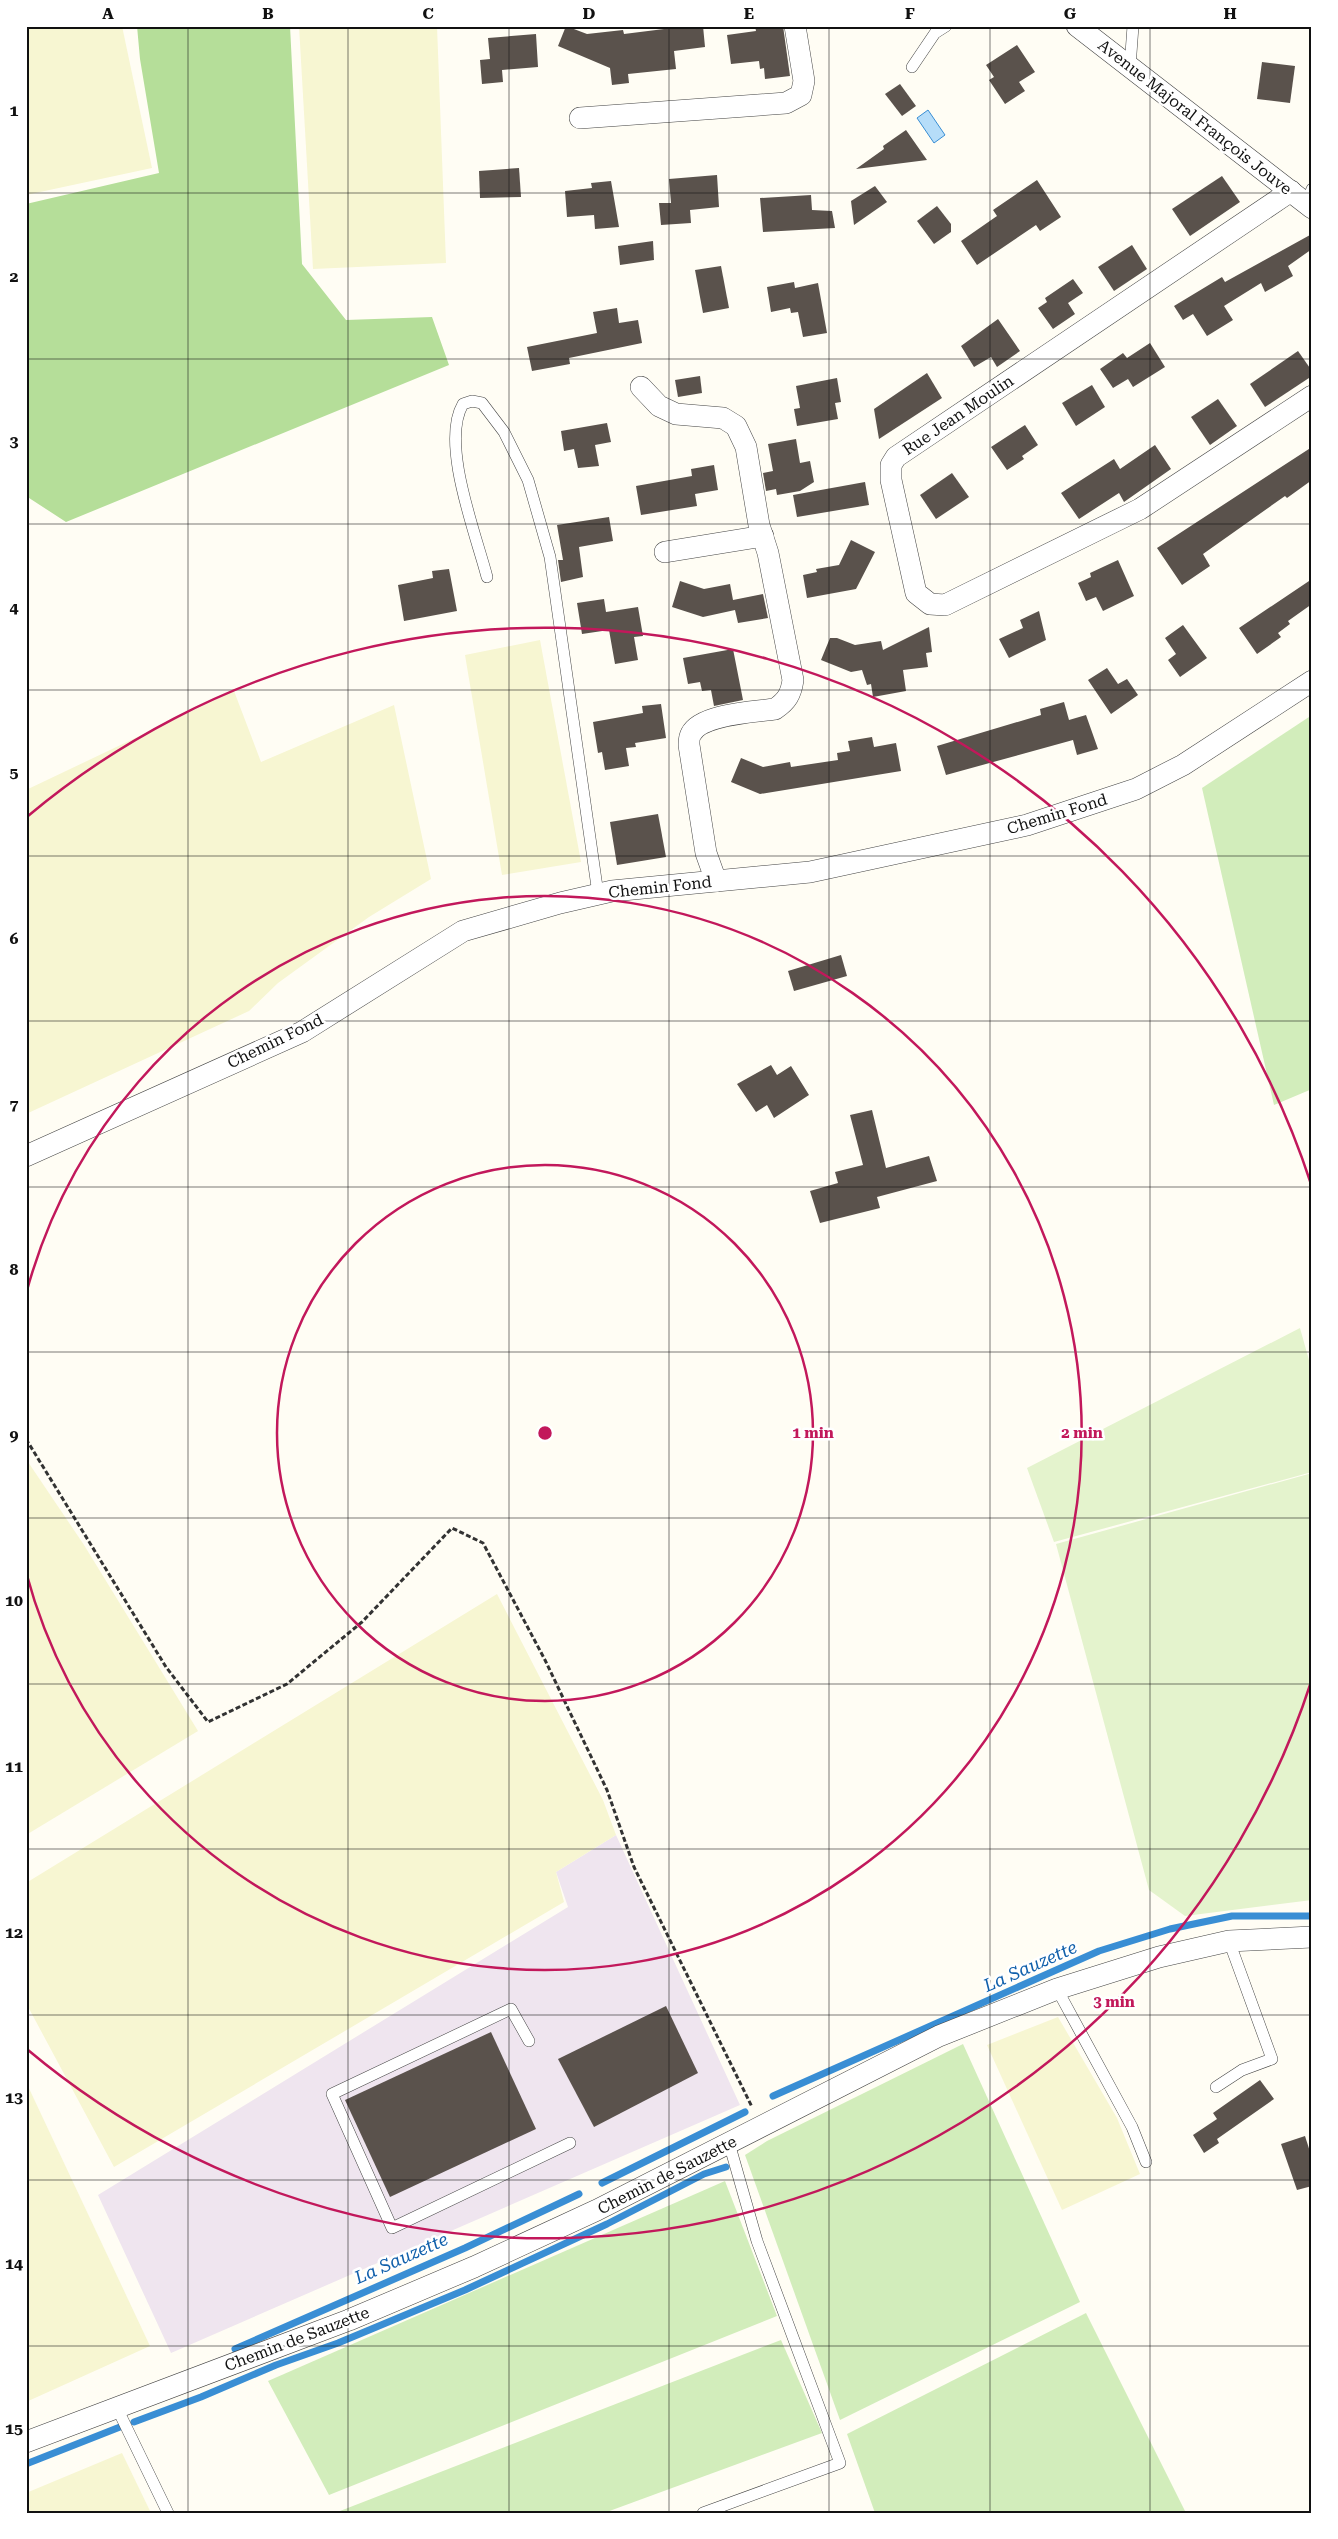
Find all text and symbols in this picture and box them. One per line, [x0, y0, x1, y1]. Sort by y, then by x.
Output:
text: A [102, 4, 114, 23]
text: B [262, 4, 274, 23]
text: C [422, 4, 434, 23]
text: D [583, 4, 596, 23]
text: E [744, 4, 754, 23]
text: F [905, 4, 915, 23]
text: G [1064, 4, 1077, 23]
text: H [1223, 4, 1237, 23]
street label: Avenue Majoral François Jouve [1094, 35, 1296, 199]
text: 1 [10, 101, 19, 120]
text: 2 [10, 267, 19, 286]
street label: Rue Jean Moulin [899, 371, 1017, 459]
text: 3 [10, 432, 19, 451]
text: 4 [10, 598, 19, 617]
text: 5 [10, 763, 19, 782]
street label: Chemin Fond [1005, 790, 1109, 838]
street label: Chemin Fond [607, 872, 713, 902]
text: 6 [10, 929, 19, 948]
street label: Chemin Fond [224, 1010, 326, 1072]
text: 7 [10, 1095, 19, 1114]
text: 8 [10, 1260, 19, 1279]
centre of rings [536, 1424, 554, 1442]
text: 1 min [792, 1424, 834, 1442]
text: 2 min [1061, 1424, 1103, 1442]
text: 9 [10, 1426, 19, 1445]
text: 10 [5, 1591, 23, 1610]
text: 11 [5, 1757, 23, 1776]
text: 12 [5, 1923, 23, 1942]
water label: La Sauzette [979, 1936, 1080, 1996]
text: 3 min [1093, 1993, 1135, 2011]
text: 13 [5, 2088, 23, 2107]
street label: Chemin de Sauzette [594, 2132, 740, 2218]
water label: La Sauzette [350, 2228, 451, 2288]
text: 14 [5, 2254, 23, 2273]
street label: Chemin de Sauzette [222, 2303, 372, 2375]
text: 15 [5, 2419, 23, 2438]

